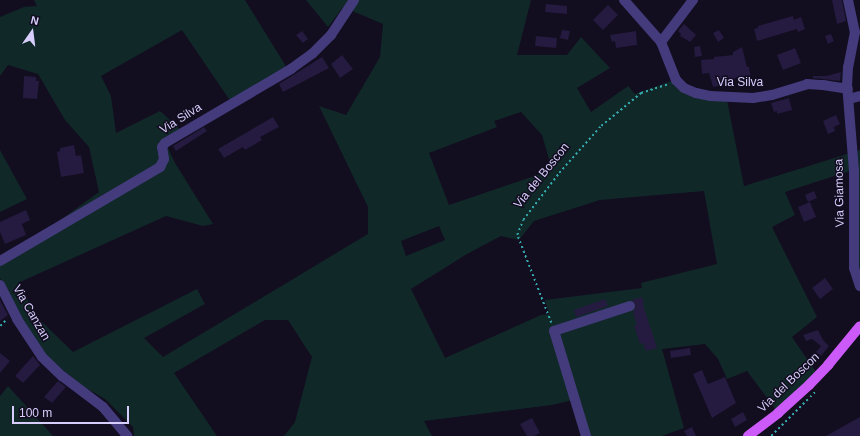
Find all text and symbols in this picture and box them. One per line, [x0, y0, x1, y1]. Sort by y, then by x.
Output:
north arrow [12, 12, 52, 52]
text: N [30, 14, 40, 27]
street label: Via Silva [717, 76, 763, 90]
street label: Via Silva [157, 101, 205, 137]
street label: Via del Boscon [511, 140, 573, 212]
street label: Via Giamosa [832, 159, 848, 227]
street label: Via Canzan [9, 283, 53, 343]
street label: Via del Boscon [755, 350, 823, 416]
scale bar [14, 398, 131, 424]
text: 100 m [19, 406, 52, 420]

